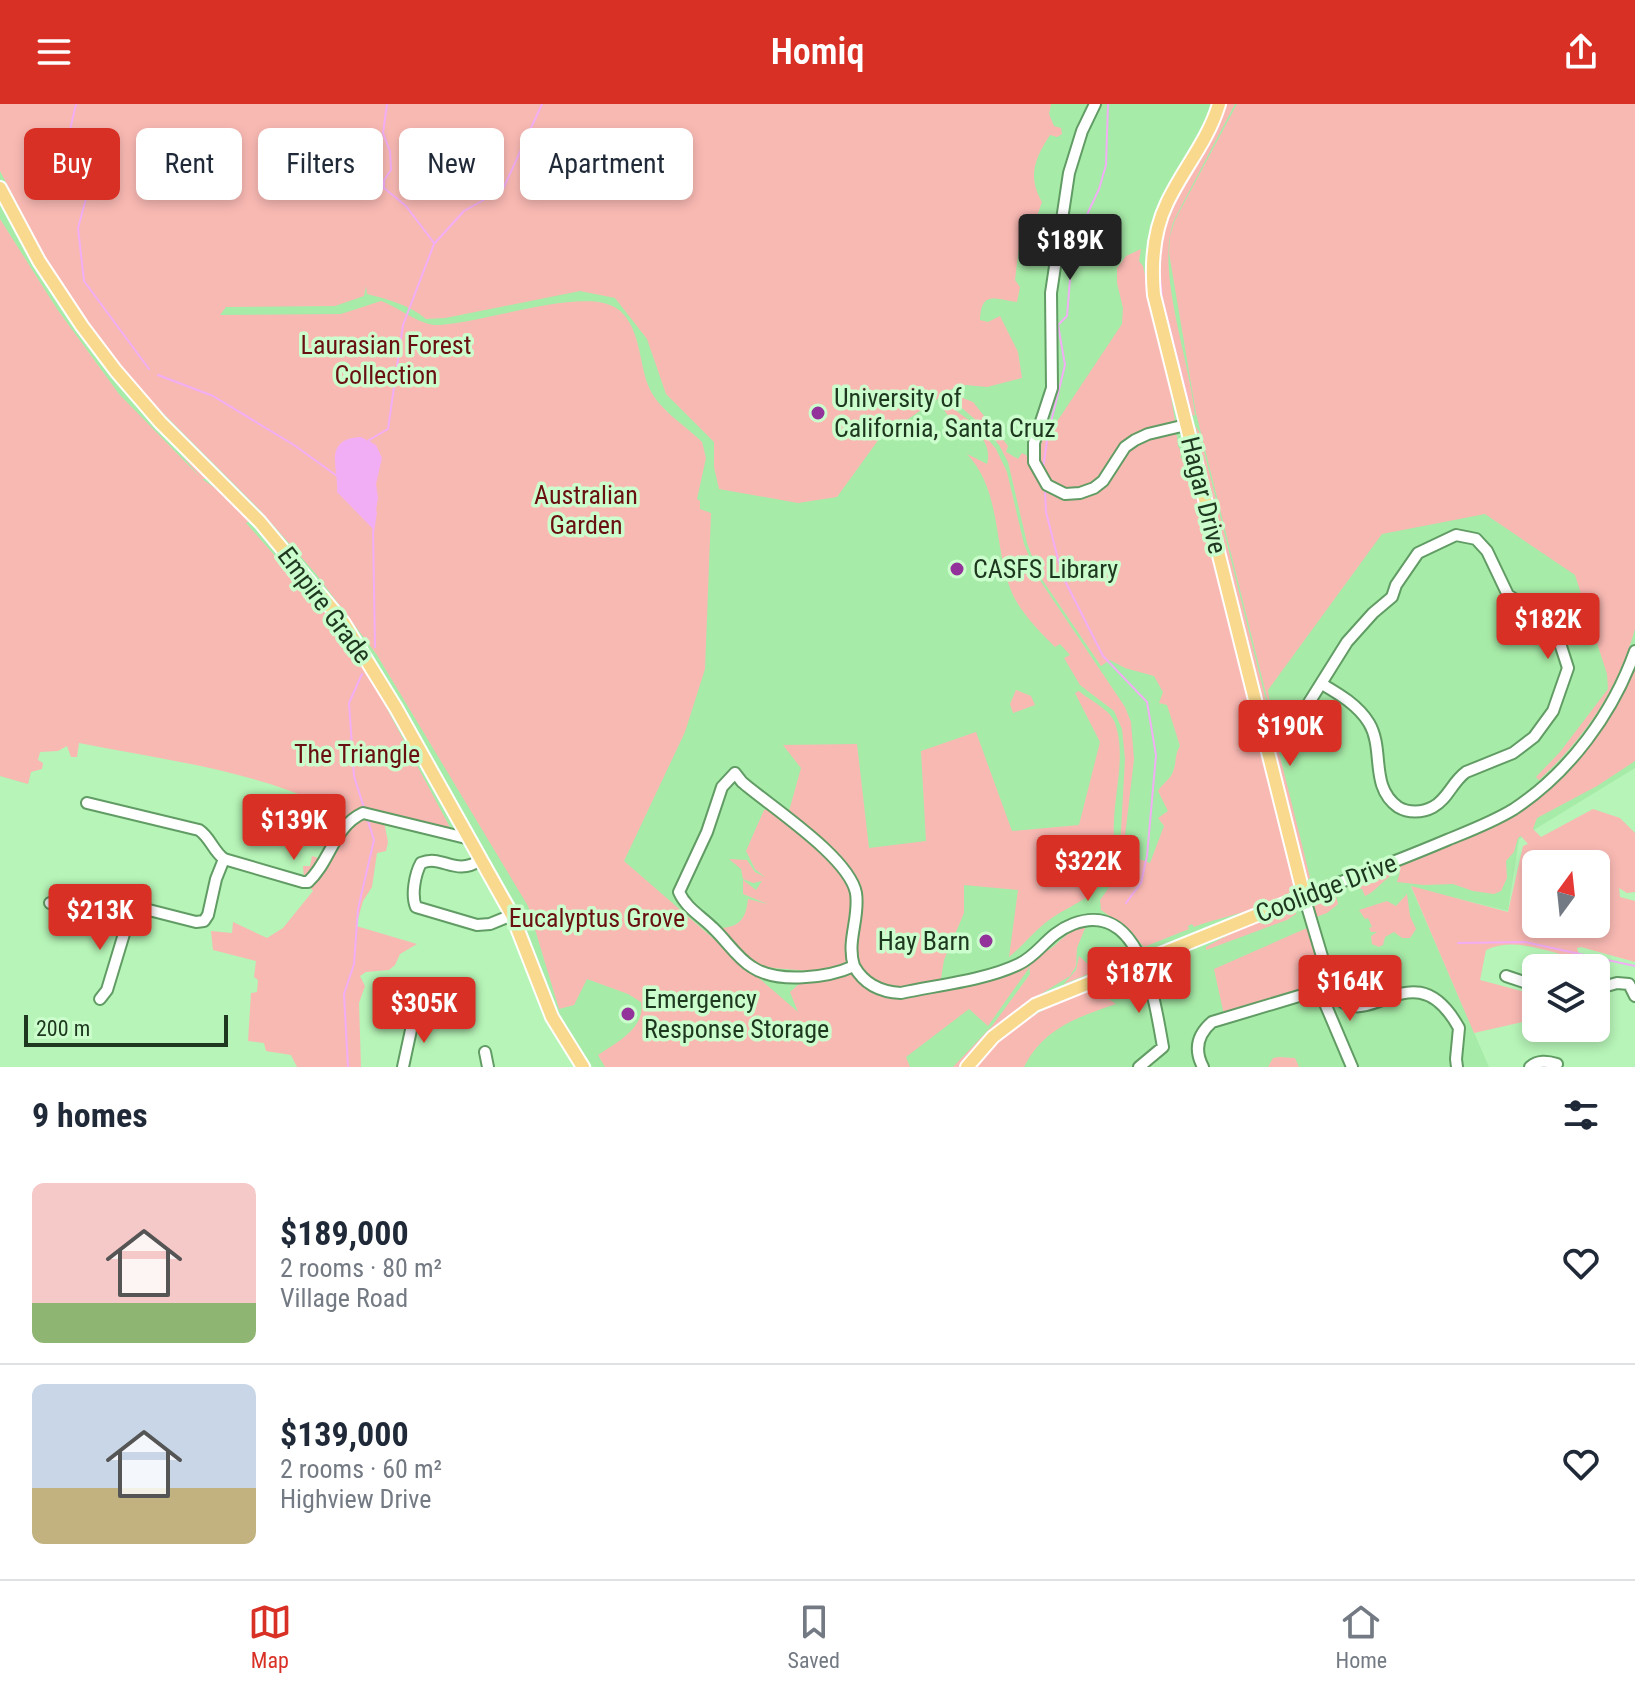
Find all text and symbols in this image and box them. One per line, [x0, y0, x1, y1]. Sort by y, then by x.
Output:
icon: menu [32, 30, 76, 74]
icon: share [1559, 30, 1603, 74]
text: Homiq [771, 31, 864, 73]
chip: Buy [24, 128, 120, 200]
chip: Rent [136, 128, 242, 200]
chip: Filters [258, 128, 383, 200]
chip: New [399, 128, 504, 200]
chip: Apartment [520, 128, 693, 200]
pin: $189K [1014, 214, 1126, 282]
text: $189K [1037, 225, 1103, 255]
park label: Laurasian Forest Collection [301, 330, 471, 390]
place label: University of California, Santa Cruz [834, 383, 1056, 443]
marker: University of California, Santa Cruz [809, 404, 827, 422]
street label: Hagar Drive [1175, 433, 1233, 557]
park label: Australian Garden [534, 480, 638, 540]
street label: Empire Grade [272, 541, 378, 669]
place label: CASFS Library [973, 554, 1118, 584]
marker: CASFS Library [948, 560, 966, 578]
pin: $182K [1492, 593, 1604, 661]
text: $182K [1515, 604, 1581, 634]
pin: $190K [1234, 700, 1346, 768]
text: $190K [1257, 711, 1323, 741]
park label: The Triangle [294, 739, 420, 769]
pin: $139K [238, 794, 350, 862]
text: $139K [261, 805, 327, 835]
pin: $322K [1032, 835, 1144, 903]
text: $322K [1055, 846, 1121, 876]
street label: Coolidge Drive [1251, 847, 1401, 929]
north arrow [1522, 850, 1610, 938]
map controls [1522, 850, 1610, 1042]
pin: $213K [44, 884, 156, 952]
text: $213K [67, 895, 133, 925]
park label: Eucalyptus Grove [509, 903, 685, 933]
place label: Hay Barn [878, 926, 970, 956]
marker: Hay Barn [977, 932, 995, 950]
pin: $187K [1083, 947, 1195, 1015]
button: layers [1522, 954, 1610, 1042]
pin: $164K [1294, 955, 1406, 1023]
text: $187K [1106, 958, 1172, 988]
text: $164K [1317, 966, 1383, 996]
pin: $305K [368, 977, 480, 1045]
place label: Emergency Response Storage [644, 984, 829, 1044]
text: $305K [391, 988, 457, 1018]
marker: Emergency Response Storage [619, 1005, 637, 1023]
scale bar [24, 1011, 228, 1047]
text: 200 m [36, 1016, 90, 1041]
icon: filters [1559, 1093, 1603, 1137]
text: 9 homes [32, 1095, 148, 1135]
text: $189,000 [280, 1213, 409, 1253]
icon: home [96, 1215, 192, 1311]
icon: heart [1559, 1241, 1603, 1285]
text: 2 rooms · 80 m² [280, 1253, 442, 1283]
text: Village Road [280, 1283, 408, 1313]
text: $139,000 [280, 1414, 409, 1454]
icon: home [96, 1416, 192, 1512]
icon: heart [1559, 1442, 1603, 1486]
text: 2 rooms · 60 m² [280, 1454, 442, 1484]
text: Highview Drive [280, 1484, 431, 1514]
tab: Map [248, 1600, 292, 1673]
tab: Saved [788, 1600, 840, 1673]
tab: Home [1336, 1600, 1387, 1673]

